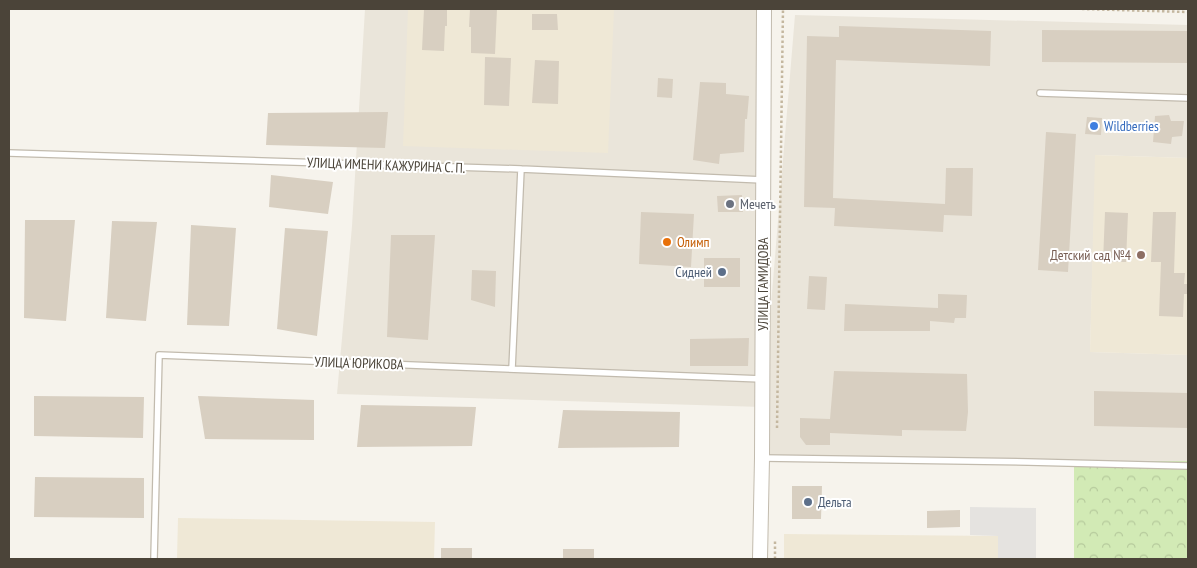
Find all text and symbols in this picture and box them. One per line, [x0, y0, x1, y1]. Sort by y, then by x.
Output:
place label: Wildberries [1104, 117, 1159, 135]
marker: Wildberries [1088, 120, 1100, 132]
street label: УЛИЦА ИМЕНИ КАЖУРИНА С. П. [306, 153, 466, 177]
place label: Мечеть [740, 195, 776, 213]
marker: Мечеть [724, 198, 736, 210]
place label: Олимп [677, 233, 710, 251]
marker: Олимп [661, 236, 673, 248]
street label: УЛИЦА ГАМИДОВА [754, 237, 772, 331]
place label: Детский сад №4 [1050, 246, 1132, 264]
marker: Детский сад №4 [1135, 249, 1147, 261]
place label: Сидней [675, 263, 712, 281]
marker: Сидней [716, 266, 728, 278]
street label: УЛИЦА ЮРИКОВА [314, 352, 404, 374]
place label: Дельта [818, 493, 852, 511]
marker: Дельта [802, 496, 814, 508]

